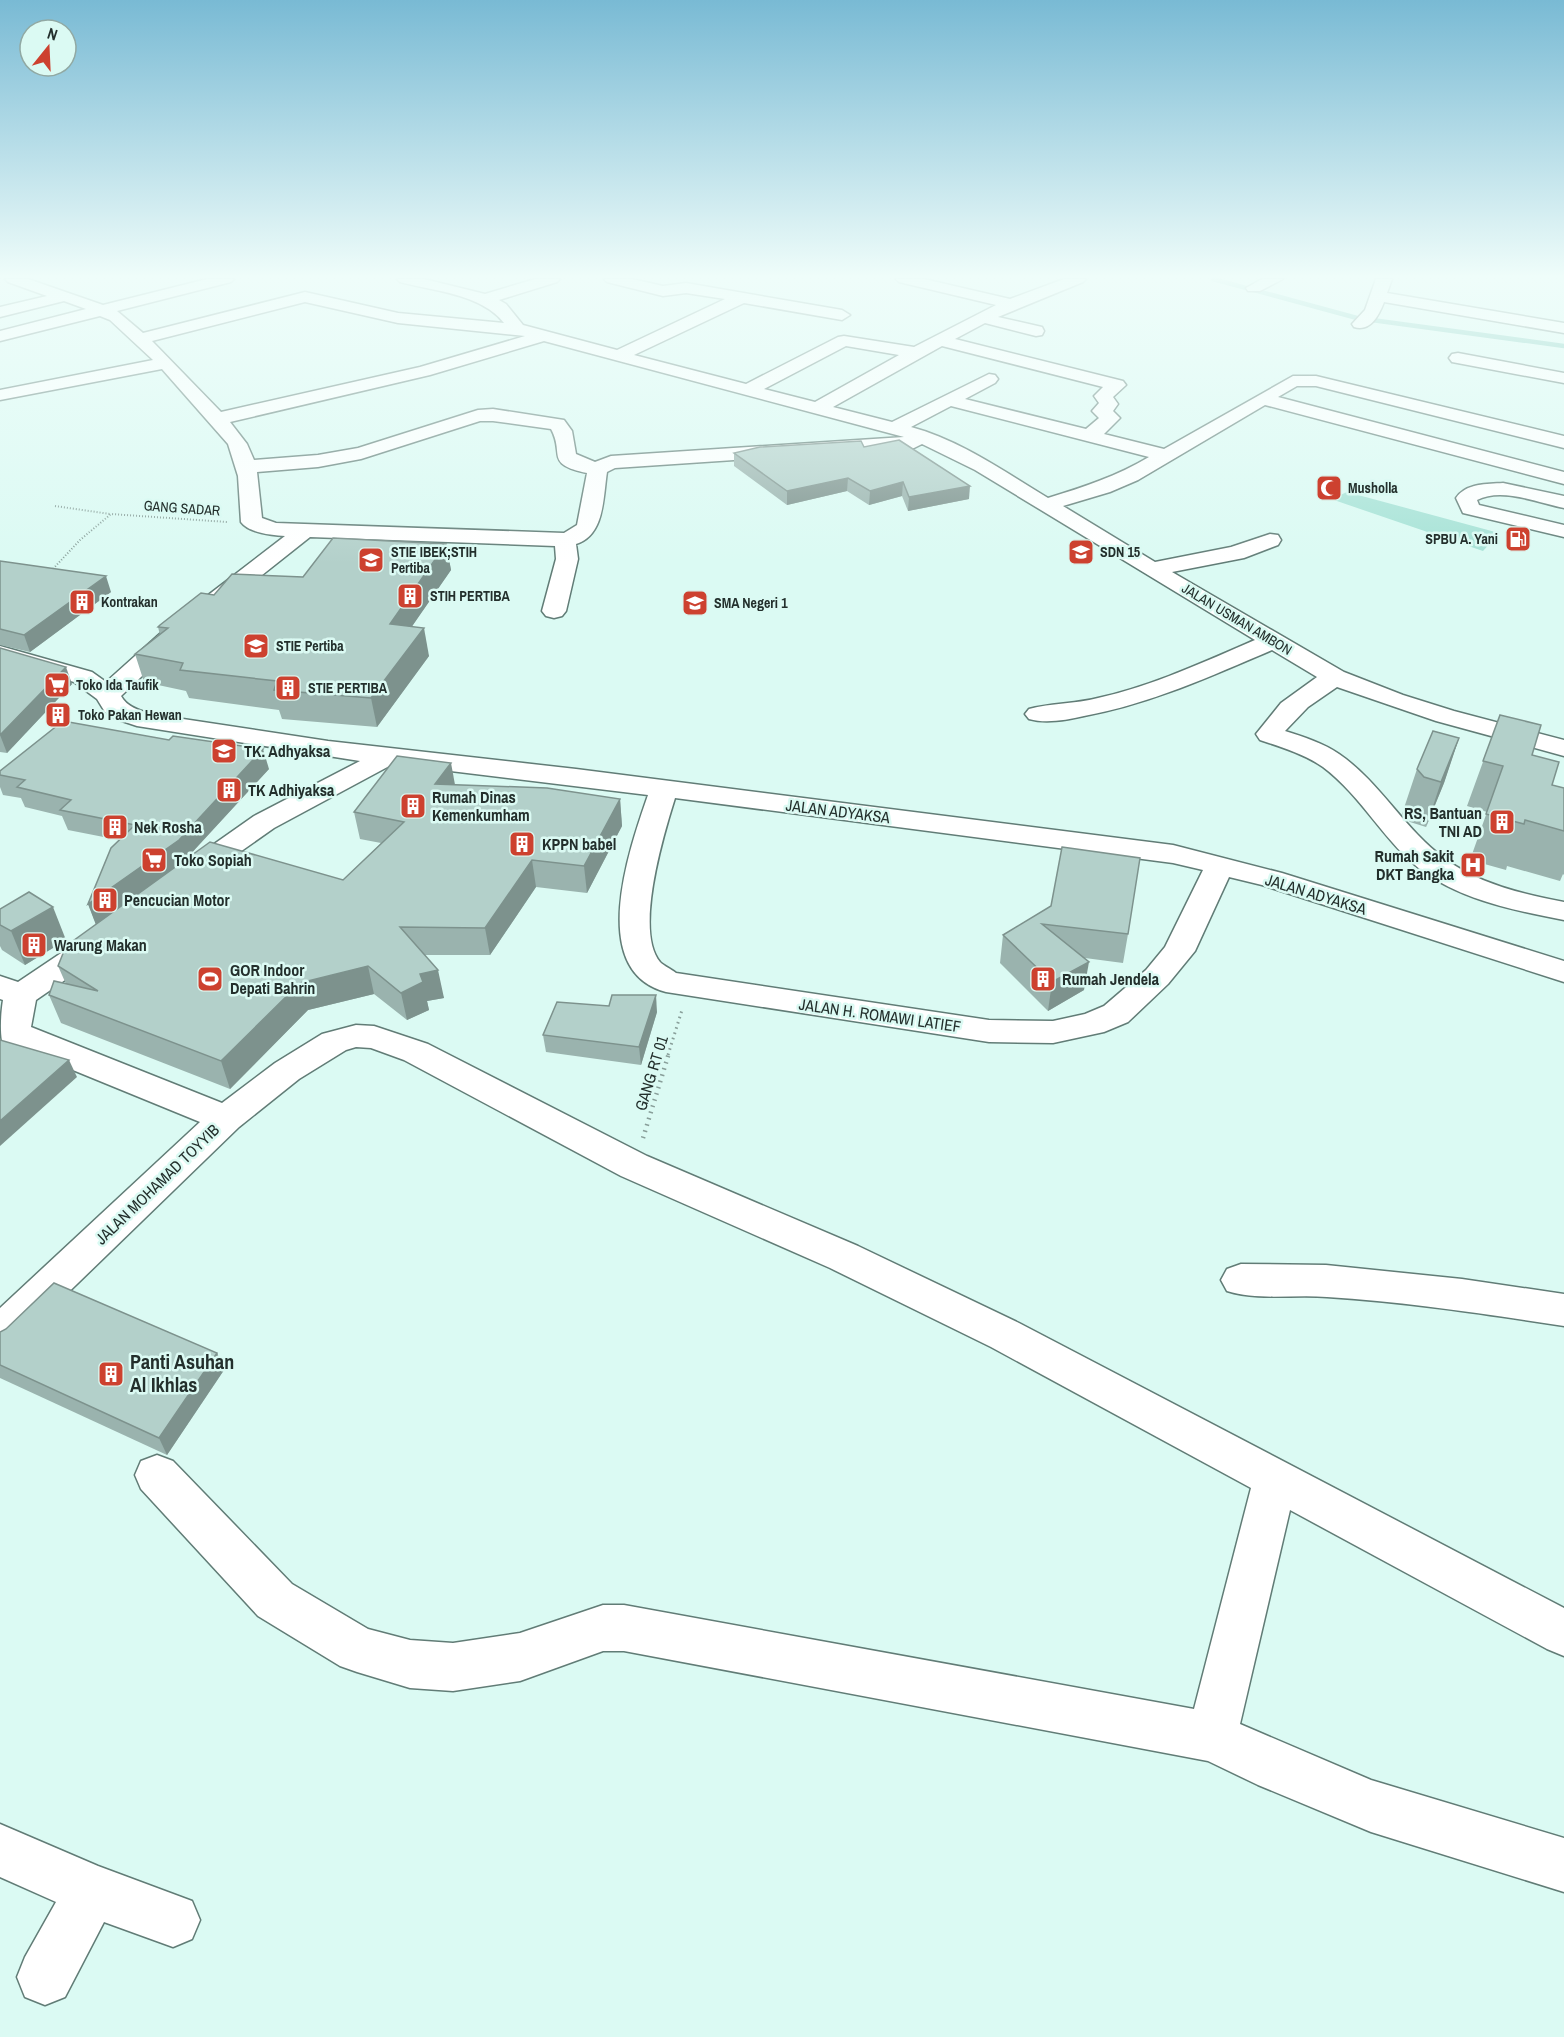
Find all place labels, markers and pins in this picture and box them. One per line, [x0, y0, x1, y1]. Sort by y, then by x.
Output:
mosque icon: Musholla [1314, 473, 1344, 503]
place label: Musholla [1348, 479, 1398, 497]
fuel station icon: SPBU A. Yani [1503, 524, 1533, 554]
place label: SPBU A. Yani [1425, 530, 1498, 548]
school or university icon: SDN 15 [1066, 537, 1096, 567]
place label: STIE IBEK;STIH Pertiba [391, 543, 477, 577]
place label: SDN 15 [1100, 543, 1141, 561]
school or university icon: STIE IBEK;STIH Pertiba [356, 545, 386, 575]
building icon: STIH PERTIBA [395, 581, 425, 611]
building icon: Kontrakan [67, 587, 97, 617]
place label: STIH PERTIBA [430, 587, 510, 605]
school or university icon: SMA Negeri 1 [680, 588, 710, 618]
place label: Kontrakan [101, 593, 158, 611]
place label: SMA Negeri 1 [714, 594, 788, 612]
school or university icon: STIE Pertiba [241, 631, 271, 661]
place label: STIE Pertiba [276, 637, 344, 655]
supermarket icon: Toko Ida Taufik [42, 670, 72, 700]
building icon: STIE PERTIBA [273, 673, 303, 703]
place label: Toko Ida Taufik [76, 676, 159, 694]
place label: STIE PERTIBA [308, 679, 388, 697]
building icon: Toko Pakan Hewan [43, 700, 73, 730]
place label: Toko Pakan Hewan [78, 706, 182, 724]
school or university icon: TK. Adhyaksa [209, 736, 239, 766]
place label: TK. Adhyaksa [244, 740, 331, 762]
building icon: TK Adhiyaksa [214, 775, 244, 805]
place label: TK Adhiyaksa [248, 779, 335, 801]
place label: Rumah Dinas Kemenkumham [432, 786, 530, 826]
building icon: Rumah Dinas Kemenkumham [398, 791, 428, 821]
place label: RS, Bantuan TNI AD [1404, 802, 1482, 842]
building icon: RS, Bantuan TNI AD [1487, 807, 1517, 837]
building icon: Nek Rosha [100, 812, 130, 842]
place label: Nek Rosha [134, 816, 203, 838]
building icon: KPPN babel [507, 829, 537, 859]
place label: KPPN babel [542, 833, 616, 855]
supermarket icon: Toko Sopiah [139, 845, 169, 875]
place label: Rumah Sakit DKT Bangka [1375, 845, 1455, 885]
place label: Toko Sopiah [174, 849, 252, 871]
hospital icon: Rumah Sakit DKT Bangka [1458, 850, 1488, 880]
building icon: Pencucian Motor [90, 885, 120, 915]
place label: Pencucian Motor [124, 889, 231, 911]
building icon: Warung Makan [19, 930, 49, 960]
place label: Warung Makan [54, 934, 147, 956]
place label: GOR Indoor Depati Bahrin [230, 959, 315, 999]
sports icon: GOR Indoor Depati Bahrin [195, 964, 225, 994]
building icon: Rumah Jendela [1028, 964, 1058, 994]
place label: Rumah Jendela [1062, 968, 1160, 990]
place label: Panti Asuhan Al Ikhlas [130, 1348, 234, 1398]
building icon: Panti Asuhan Al Ikhlas [96, 1359, 126, 1389]

